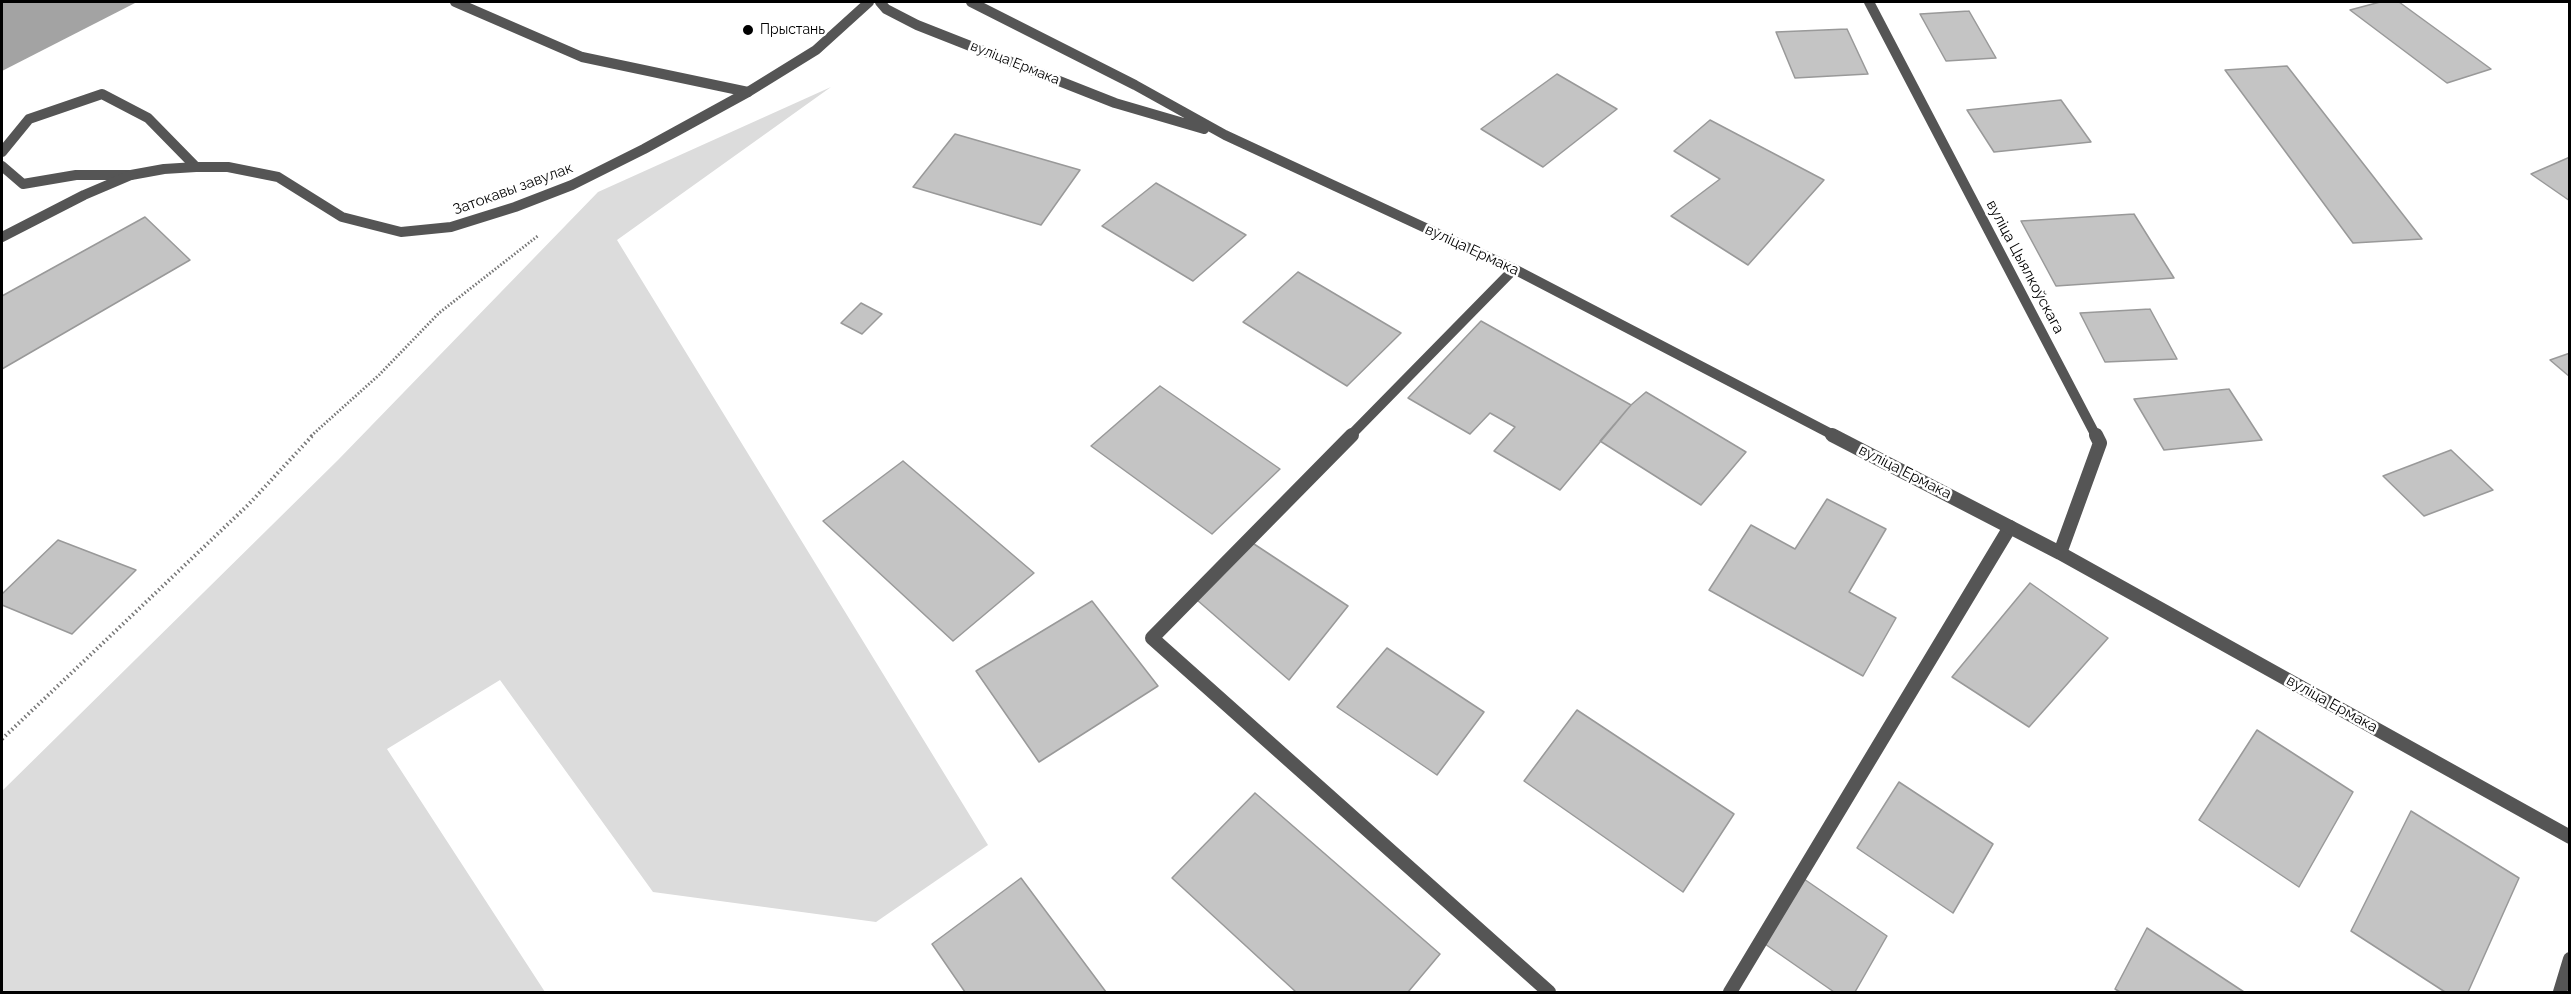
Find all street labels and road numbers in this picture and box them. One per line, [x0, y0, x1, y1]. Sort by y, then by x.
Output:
street label: вуліца Ермака [968, 37, 1062, 89]
street label: Затокавы завулак [451, 159, 575, 219]
street label: вуліца Цыялкоўскага [1982, 197, 2068, 337]
street label: вуліца Ермака [1422, 220, 1522, 280]
street label: вуліца Ермака [1856, 441, 1954, 503]
street label: вуліца Ермака [2283, 672, 2381, 736]

